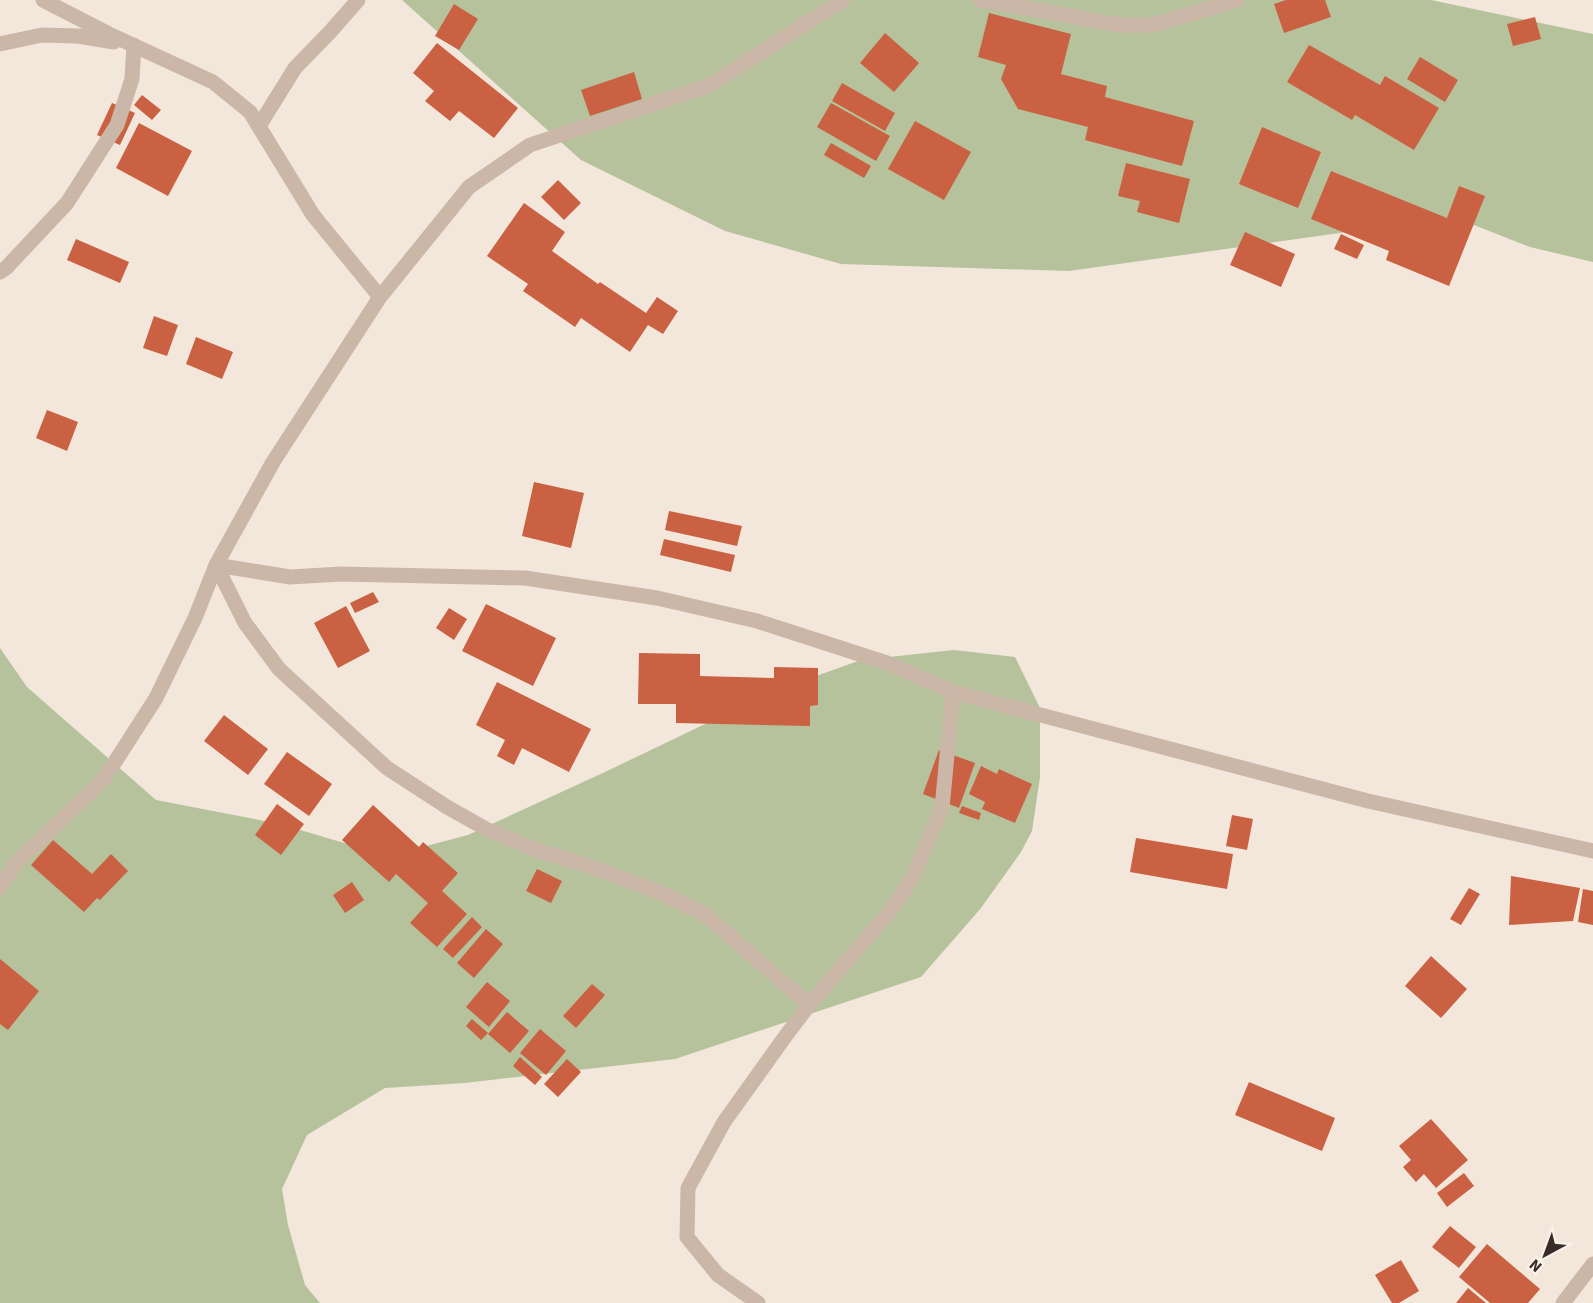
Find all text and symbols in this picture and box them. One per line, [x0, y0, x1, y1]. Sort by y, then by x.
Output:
north arrow [1515, 1225, 1575, 1285]
text: N [1525, 1254, 1547, 1277]

